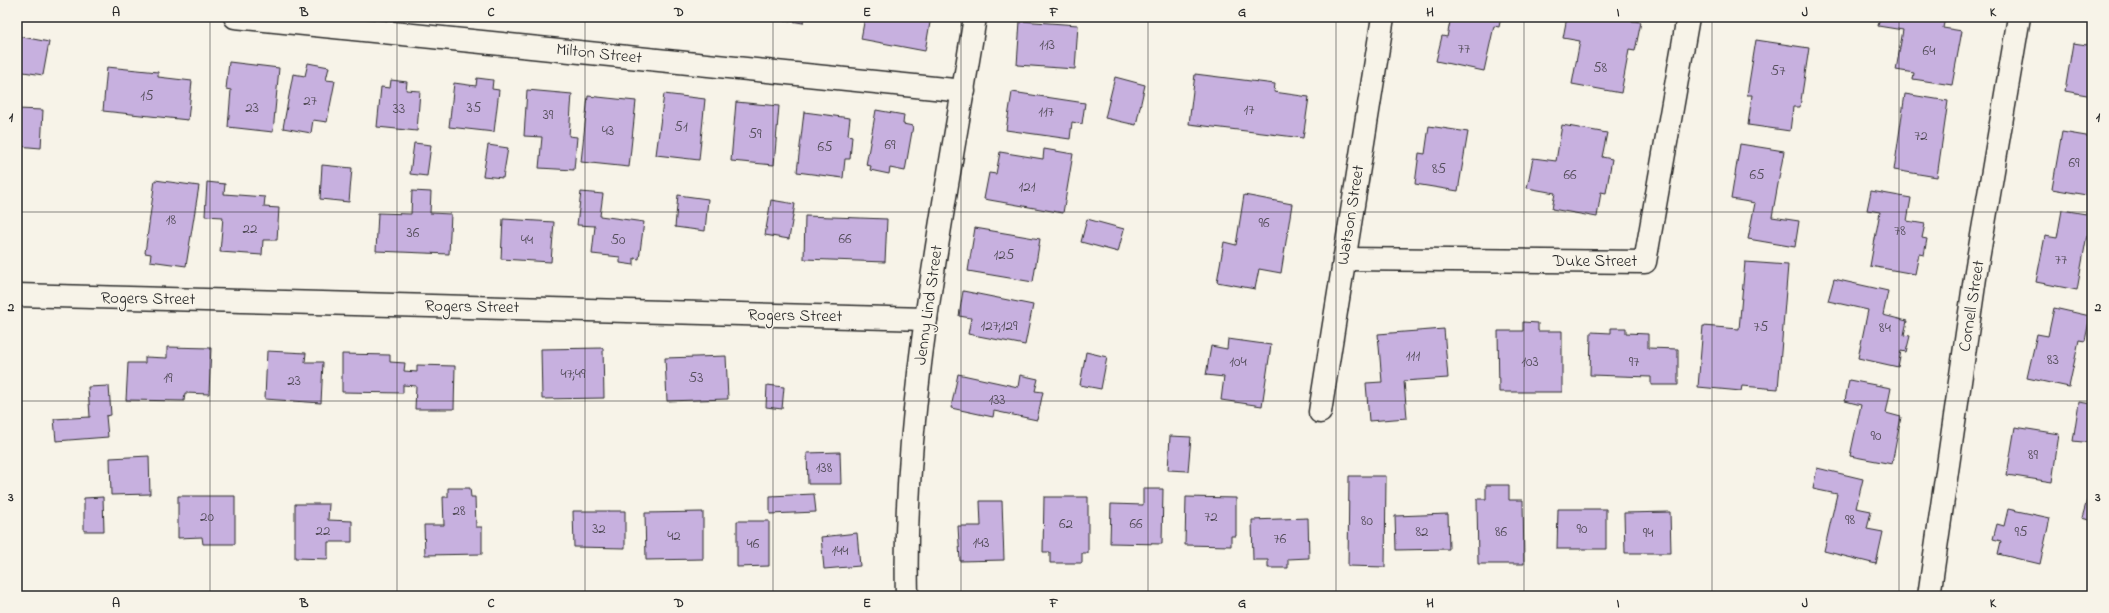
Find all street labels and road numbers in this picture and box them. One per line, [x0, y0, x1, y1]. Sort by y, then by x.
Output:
street label: Milton Street [555, 37, 643, 71]
street label: Watson Street [1331, 163, 1371, 267]
street label: Jenny Lind Street [908, 243, 951, 367]
street label: Duke Street [1552, 249, 1637, 274]
street label: Cornell Street [1952, 258, 1992, 354]
street label: Rogers Street [100, 286, 196, 314]
street label: Rogers Street [424, 294, 520, 322]
street label: Rogers Street [747, 303, 843, 331]

